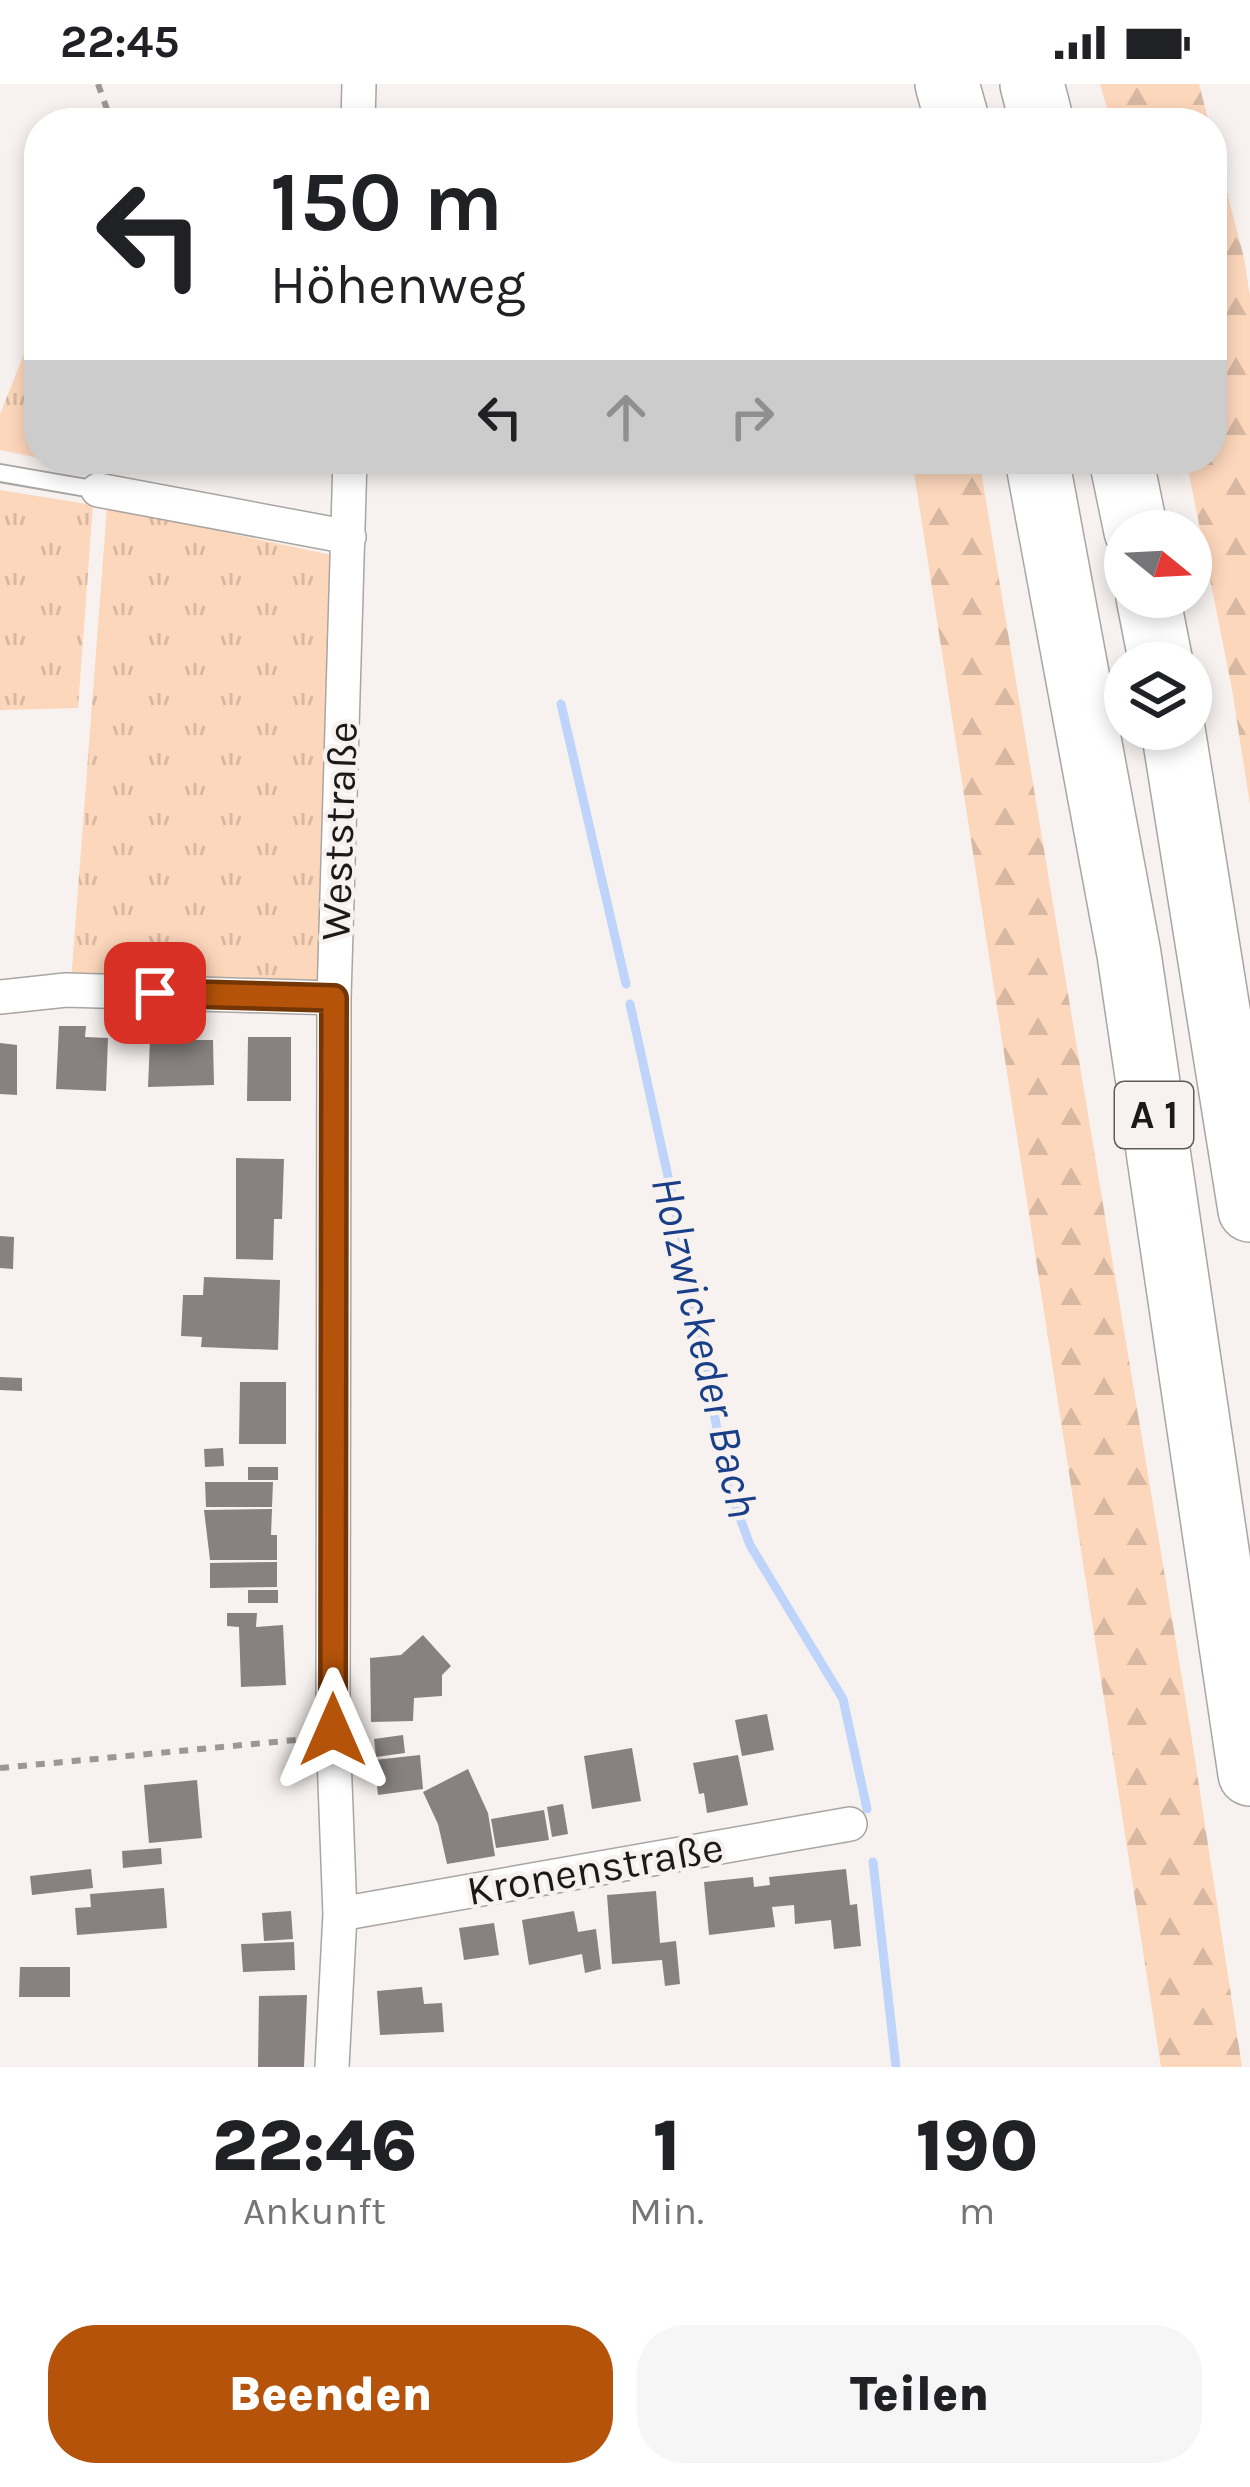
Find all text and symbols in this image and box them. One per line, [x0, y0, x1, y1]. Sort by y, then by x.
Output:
text: 22:45 [60, 16, 180, 68]
text: 150 m [270, 153, 503, 251]
icon: left [72, 156, 228, 312]
text: Höhenweg [270, 253, 526, 317]
icon: left [467, 384, 533, 450]
icon: ahead [593, 384, 659, 450]
icon: right [719, 384, 785, 450]
north arrow [1104, 510, 1212, 618]
map controls [1104, 510, 1212, 750]
button: layers [1104, 642, 1212, 750]
street label: Weststraße [310, 721, 368, 941]
pin [104, 942, 206, 1044]
icon: arrive [122, 960, 188, 1026]
road number: A 1 [1115, 1082, 1193, 1148]
water label: Holzwickeder Bach [640, 1171, 770, 1523]
position arrow [270, 1667, 396, 1793]
street label: Kronenstraße [463, 1822, 727, 1916]
text: 22:46 [212, 2104, 417, 2188]
text: 1 [653, 2104, 680, 2188]
text: 190 [916, 2104, 1038, 2188]
text: Ankunft [243, 2188, 386, 2234]
text: Min. [629, 2188, 704, 2234]
text: m [959, 2188, 995, 2234]
button: Beenden [48, 2325, 613, 2463]
button: Teilen [637, 2325, 1202, 2463]

